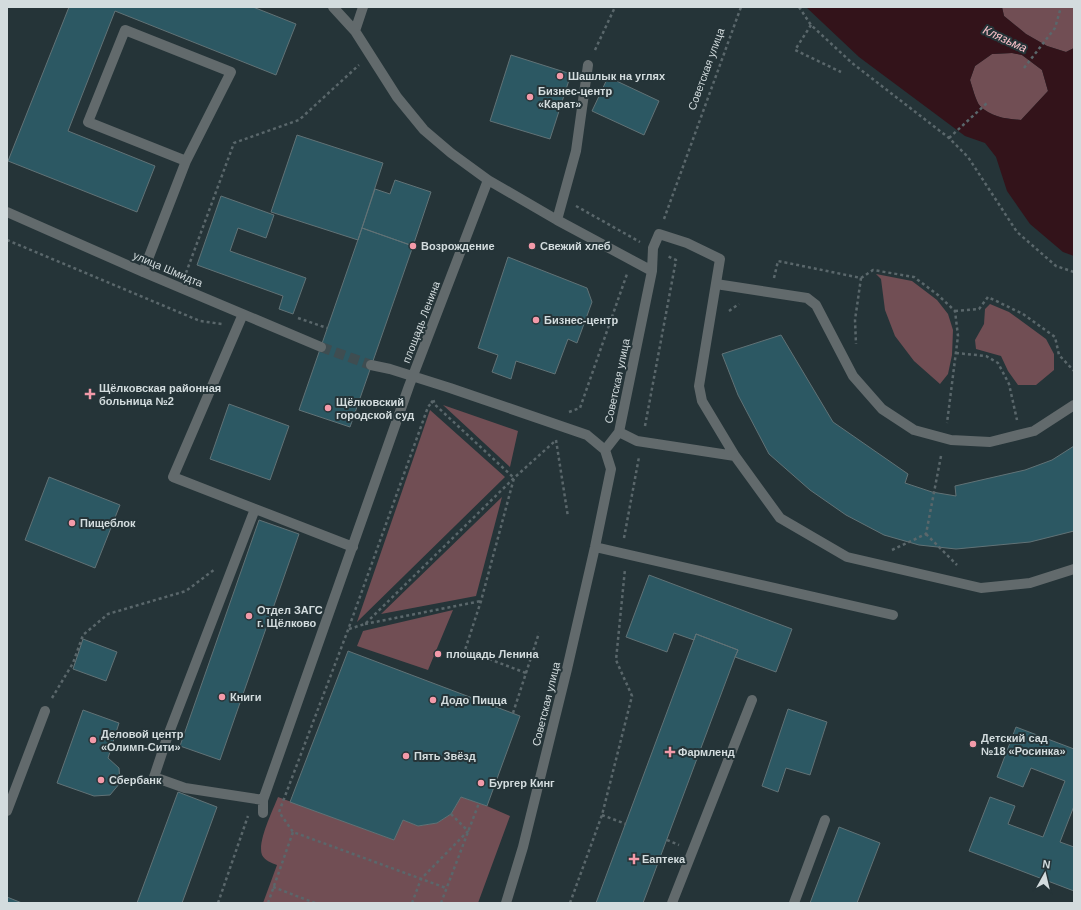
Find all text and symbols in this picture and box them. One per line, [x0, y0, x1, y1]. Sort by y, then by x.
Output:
water label: Клязьма [981, 23, 1030, 55]
street label: Советская улица [686, 26, 727, 112]
place label: Шашлык на углях [568, 70, 666, 82]
marker: Шашлык на углях [555, 71, 565, 81]
place label: Бизнес-центр «Карат» [538, 85, 612, 110]
marker: Бизнес-центр «Карат» [525, 92, 535, 102]
place label: Возрождение [421, 240, 495, 252]
place label: Свежий хлеб [540, 240, 611, 252]
marker: Возрождение [408, 241, 418, 251]
marker: Свежий хлеб [527, 241, 537, 251]
street label: улица Шмидта [131, 249, 205, 289]
street label: площадь Ленина [400, 279, 442, 365]
place label: Бизнес-центр [544, 314, 618, 326]
marker: Бизнес-центр [531, 315, 541, 325]
street label: Советская улица [602, 337, 632, 424]
place label: Щёлковская районная больница №2 [99, 382, 221, 407]
marker: Щёлковская районная больница №2 [84, 388, 96, 400]
place label: Щёлковский городской суд [336, 396, 414, 421]
marker: Щёлковский городской суд [323, 403, 333, 413]
place label: Пищеблок [80, 517, 136, 529]
marker: Пищеблок [67, 518, 77, 528]
place label: Отдел ЗАГС г. Щёлково [257, 604, 323, 629]
marker: Отдел ЗАГС г. Щёлково [244, 611, 254, 621]
place label: площадь Ленина [446, 648, 539, 660]
marker: площадь Ленина [433, 649, 443, 659]
street label: Советская улица [530, 660, 562, 747]
place label: Книги [230, 691, 261, 703]
marker: Книги [217, 692, 227, 702]
place label: Додо Пицца [441, 694, 508, 706]
marker: Додо Пицца [428, 695, 438, 705]
place label: Деловой центр «Олимп-Сити» [101, 728, 184, 753]
place label: Детский сад №18 «Росинка» [981, 732, 1066, 757]
marker: Деловой центр «Олимп-Сити» [88, 735, 98, 745]
marker: Детский сад №18 «Росинка» [968, 739, 978, 749]
place label: Фармленд [678, 746, 735, 758]
marker: Фармленд [665, 747, 675, 757]
place label: Пять Звёзд [414, 750, 476, 762]
marker: Пять Звёзд [401, 751, 411, 761]
place label: Сбербанк [109, 774, 162, 786]
marker: Сбербанк [96, 775, 106, 785]
place label: Бургер Кинг [489, 777, 555, 789]
marker: Бургер Кинг [476, 778, 486, 788]
place label: Еаптека [642, 853, 686, 865]
marker: Еаптека [629, 854, 639, 864]
north arrow [1025, 854, 1065, 894]
text: N [1042, 858, 1051, 871]

